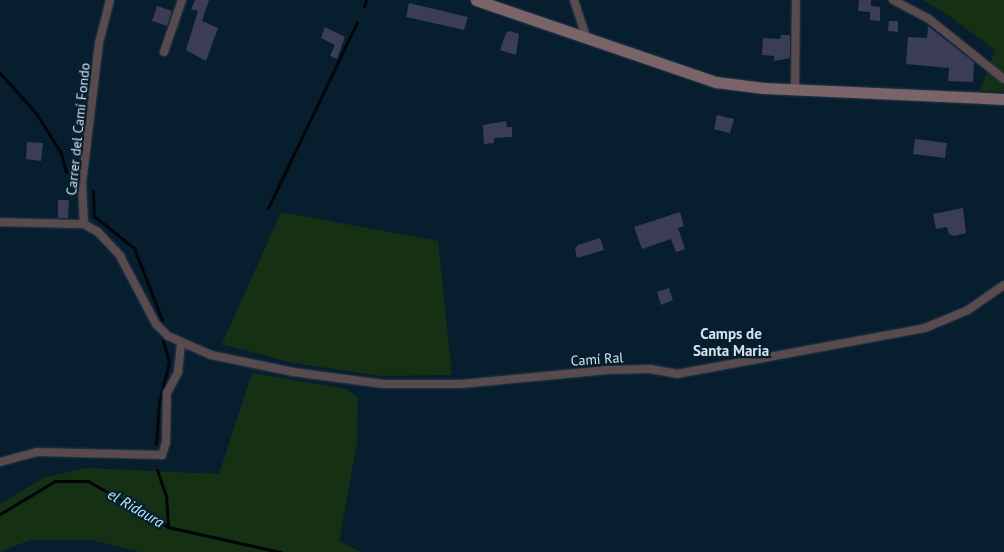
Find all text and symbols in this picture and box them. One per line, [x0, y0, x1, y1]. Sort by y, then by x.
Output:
street label: Carrer del Camí Fondo [63, 62, 93, 196]
district label: Camps de Santa Maria [693, 324, 769, 359]
street label: Camí Ral [570, 349, 624, 369]
water label: el Ridaura [105, 485, 167, 531]

